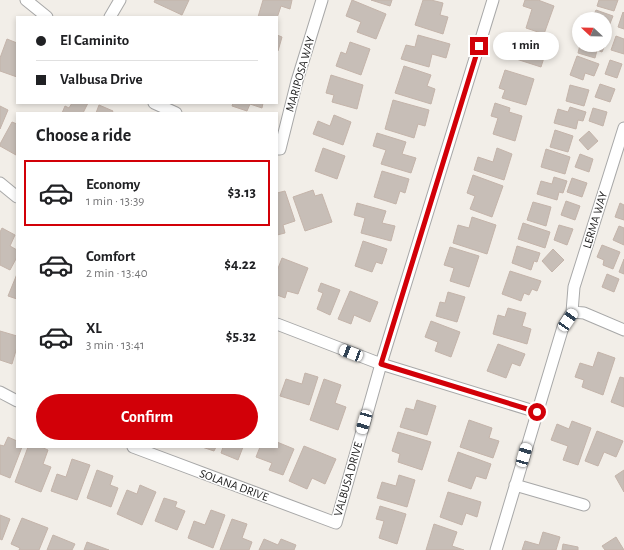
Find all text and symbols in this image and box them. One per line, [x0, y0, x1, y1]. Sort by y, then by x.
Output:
north arrow [572, 12, 612, 52]
map controls [572, 12, 612, 52]
callout: 1 min [493, 32, 559, 60]
text: El Caminito [60, 33, 129, 48]
street label: MARIPOSA WAY [283, 34, 317, 113]
route end [470, 37, 488, 55]
text: 1 min [512, 39, 540, 52]
text: Valbusa Drive [60, 72, 143, 87]
text: Choose a ride [36, 127, 131, 145]
icon: car [38, 175, 74, 211]
text: Economy [86, 177, 140, 192]
text: $3.13 [227, 185, 256, 200]
street label: LERMA WAY [581, 189, 610, 250]
text: 1 min · 13:39 [86, 195, 144, 208]
icon: car [38, 247, 74, 283]
text: Comfort [86, 249, 135, 264]
text: $4.22 [224, 257, 256, 272]
text: 2 min · 13:40 [86, 267, 148, 280]
car [556, 307, 580, 333]
icon: car [38, 319, 74, 355]
text: XL [86, 321, 102, 336]
text: $5.32 [226, 329, 256, 344]
text: 3 min · 13:41 [86, 339, 145, 352]
car [338, 343, 364, 363]
button: Confirm [36, 394, 258, 440]
route start [528, 403, 546, 421]
car [355, 409, 373, 435]
street label: VALBUSA DRIVE [332, 440, 364, 518]
car [515, 442, 533, 468]
street label: SOLANA DRIVE [198, 467, 270, 503]

